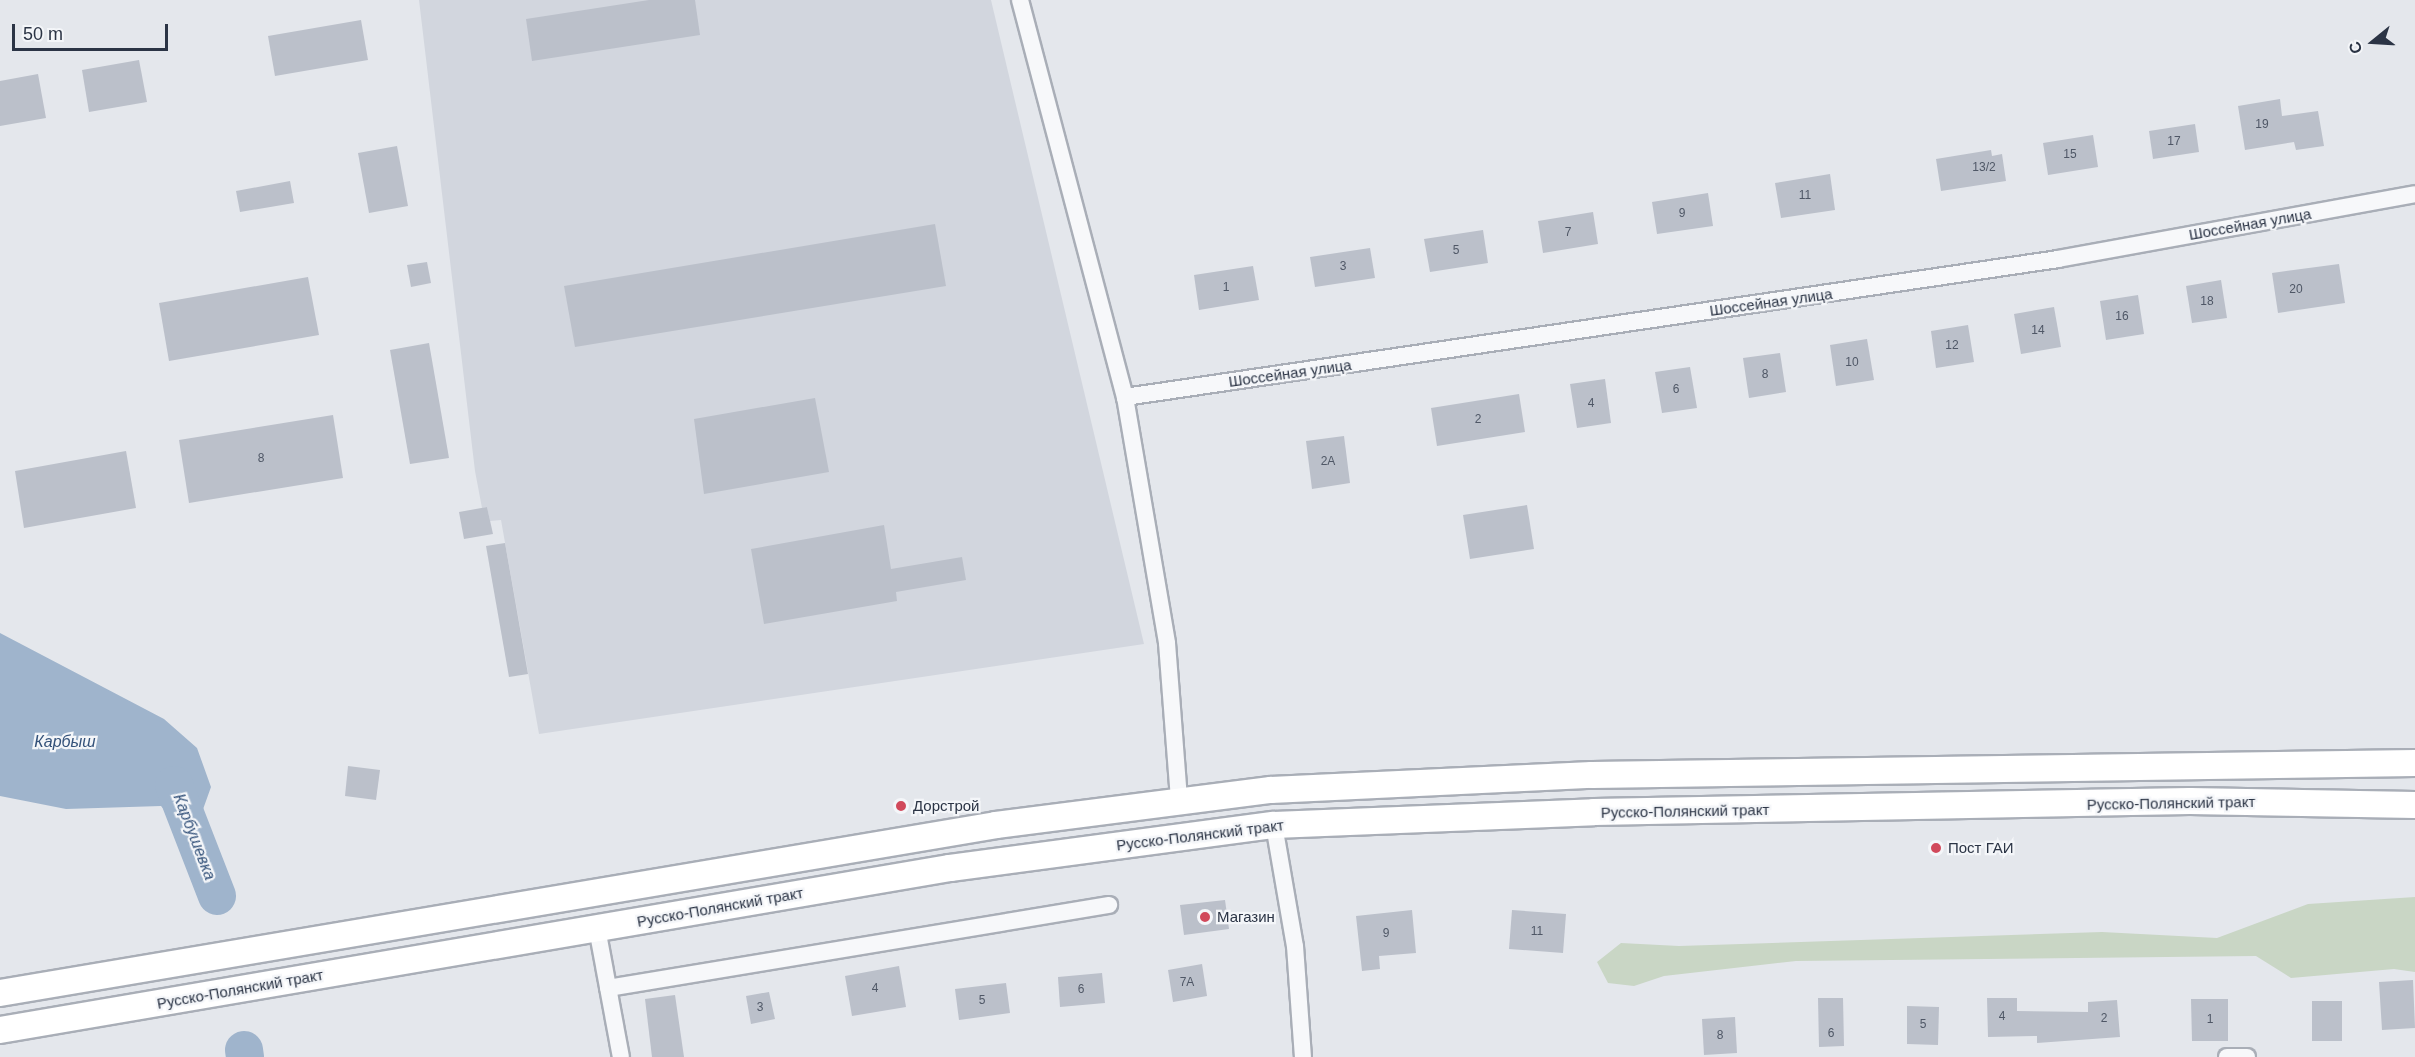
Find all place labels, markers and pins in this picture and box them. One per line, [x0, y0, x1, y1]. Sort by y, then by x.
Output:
place label: Дорстрой [913, 797, 979, 815]
marker: Дорстрой [894, 799, 908, 813]
place label: Пост ГАИ [1948, 839, 2014, 857]
marker: Пост ГАИ [1929, 841, 1943, 855]
place label: Магазин [1217, 908, 1275, 926]
marker: Магазин [1198, 910, 1212, 924]

